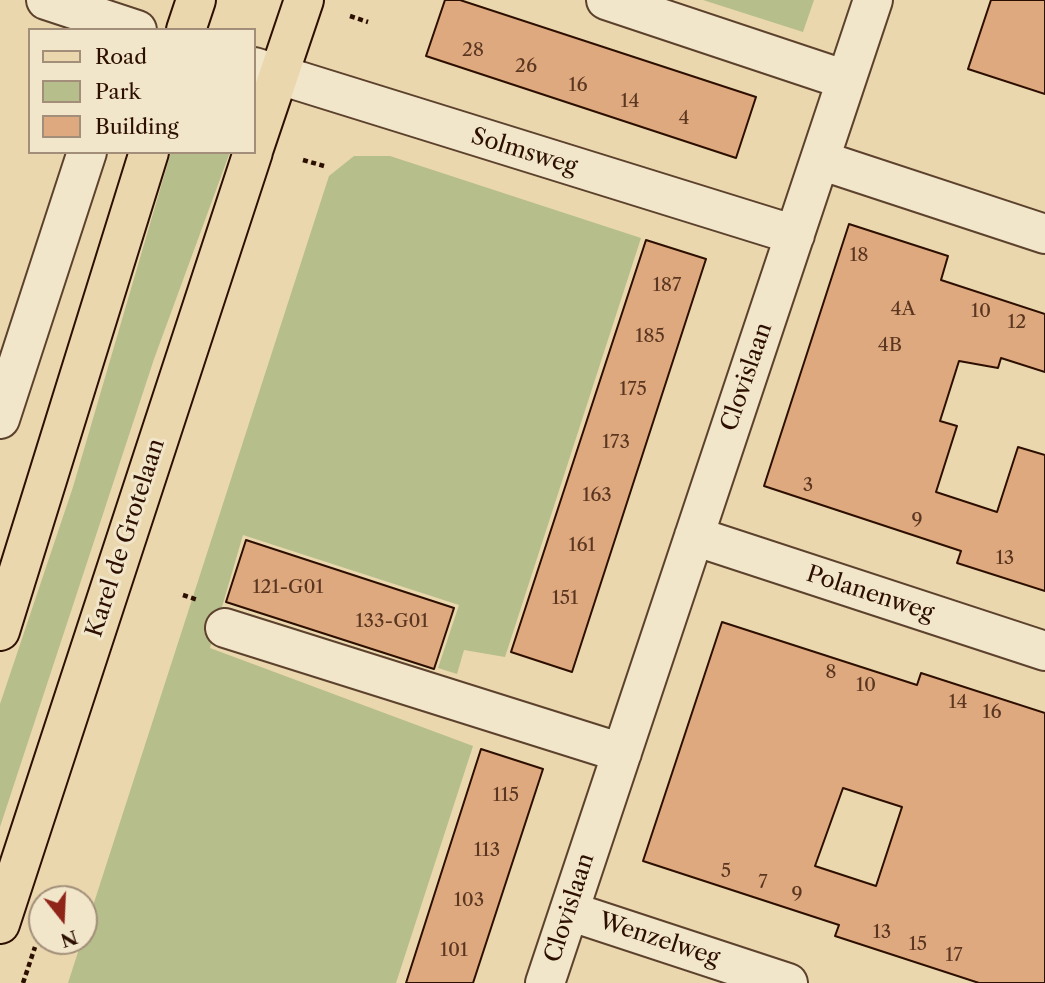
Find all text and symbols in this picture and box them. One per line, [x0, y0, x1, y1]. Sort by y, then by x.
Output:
legend [28, 28, 256, 154]
house number: 28 [462, 40, 484, 62]
text: Road [95, 44, 147, 69]
house number: 26 [515, 56, 537, 78]
house number: 16 [568, 75, 588, 97]
text: Park [95, 79, 141, 104]
house number: 14 [621, 91, 639, 113]
house number: 4 [679, 108, 689, 130]
text: Building [95, 114, 179, 139]
street label: Solmsweg [468, 123, 580, 181]
house number: 18 [849, 245, 869, 267]
house number: 187 [653, 275, 681, 297]
house number: 4A [890, 299, 916, 321]
house number: 10 [971, 301, 991, 323]
house number: 12 [1008, 312, 1026, 334]
street label: Clovislaan [716, 319, 778, 435]
house number: 185 [635, 326, 665, 348]
house number: 4B [878, 335, 902, 357]
house number: 175 [619, 379, 647, 401]
house number: 173 [602, 432, 630, 454]
street label: Karel de Grotelaan [81, 435, 171, 641]
house number: 3 [803, 475, 813, 497]
house number: 163 [582, 485, 612, 507]
house number: 9 [911, 510, 923, 532]
house number: 161 [568, 535, 596, 557]
house number: 13 [996, 548, 1014, 570]
street label: Polanenweg [803, 560, 937, 628]
house number: 121-G01 [253, 577, 323, 599]
house number: 151 [552, 588, 578, 610]
house number: 133-G01 [356, 611, 428, 633]
house number: 8 [825, 662, 837, 684]
house number: 10 [856, 675, 876, 697]
house number: 14 [949, 692, 967, 714]
house number: 16 [982, 702, 1002, 724]
house number: 115 [493, 785, 519, 807]
house number: 113 [474, 840, 500, 862]
street label: Clovislaan [539, 850, 601, 966]
house number: 5 [721, 861, 731, 883]
house number: 7 [758, 872, 768, 894]
house number: 9 [791, 884, 803, 906]
north arrow [28, 885, 98, 955]
house number: 103 [454, 890, 484, 912]
street label: Wenzelweg [595, 908, 723, 972]
house number: 13 [873, 922, 891, 944]
text: N [58, 925, 80, 952]
house number: 15 [909, 934, 927, 956]
house number: 101 [440, 940, 468, 962]
house number: 17 [945, 945, 963, 967]

